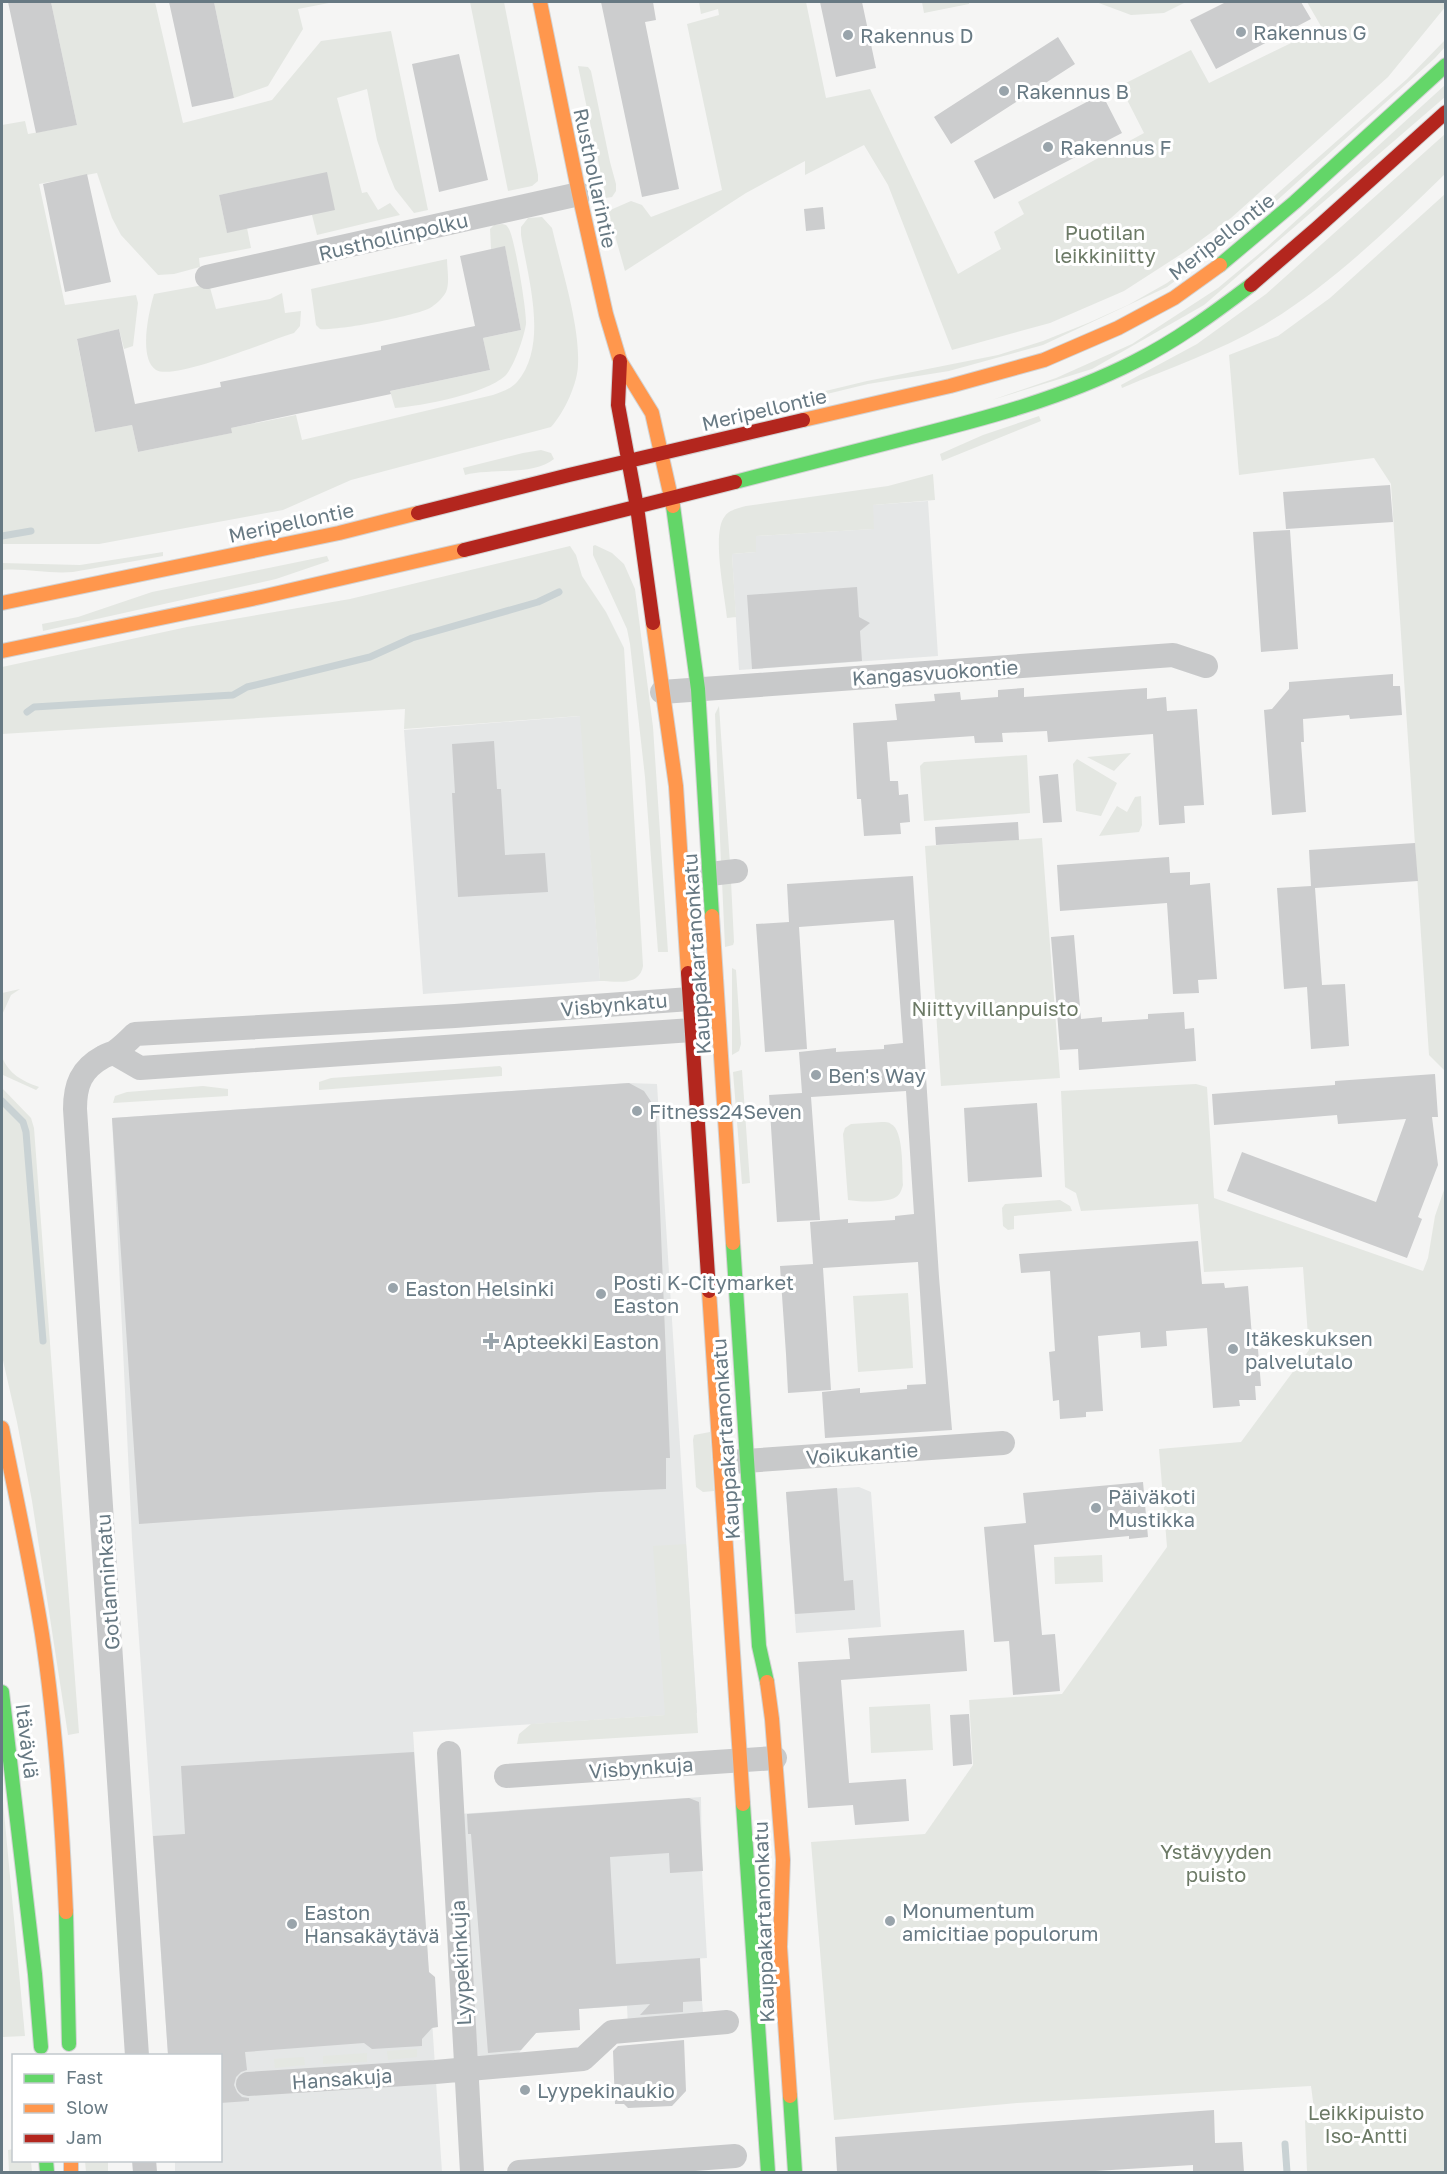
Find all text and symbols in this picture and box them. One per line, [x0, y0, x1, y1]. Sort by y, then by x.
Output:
place label: Rakennus G [1253, 20, 1367, 44]
place label: Rakennus D [860, 23, 974, 47]
marker: Rakennus G [1234, 25, 1248, 39]
marker: Rakennus D [841, 28, 855, 42]
place label: Rakennus B [1016, 79, 1129, 103]
marker: Rakennus B [997, 84, 1011, 98]
street label: Rusthollarintie [569, 106, 623, 250]
place label: Rakennus F [1060, 135, 1171, 159]
marker: Rakennus F [1041, 140, 1055, 154]
street label: Meripellontie [1163, 187, 1279, 285]
street label: Rusthollinpolku [316, 207, 470, 265]
park label: Puotilan leikkiniitty [1054, 220, 1156, 267]
street label: Meripellontie [699, 383, 829, 435]
street label: Meripellontie [226, 497, 356, 547]
street label: Kangasvuokontie [851, 654, 1019, 690]
street label: Kauppakartanonkatu [677, 853, 715, 1055]
street label: Visbynkatu [560, 987, 668, 1021]
park label: Niittyvillanpuisto [911, 996, 1079, 1020]
place label: Ben's Way [828, 1063, 926, 1087]
marker: Ben's Way [809, 1068, 823, 1082]
place label: Fitness24Seven [649, 1099, 802, 1123]
marker: Fitness24Seven [630, 1104, 644, 1118]
place label: Posti K-Citymarket Easton [613, 1270, 794, 1317]
place label: Easton Helsinki [405, 1276, 554, 1300]
marker: Easton Helsinki [386, 1281, 400, 1295]
marker: Posti K-Citymarket Easton [594, 1287, 608, 1301]
place label: Itäkeskuksen palvelutalo [1245, 1326, 1373, 1373]
place label: Apteekki Easton [503, 1329, 659, 1353]
marker: Apteekki Easton [484, 1334, 498, 1348]
street label: Kauppakartanonkatu [706, 1338, 744, 1540]
marker: Itäkeskuksen palvelutalo [1226, 1342, 1240, 1356]
street label: Voikukantie [805, 1437, 919, 1469]
place label: Päiväkoti Mustikka [1108, 1484, 1196, 1531]
marker: Päiväkoti Mustikka [1089, 1501, 1103, 1515]
street label: Gotlanninkatu [90, 1513, 124, 1651]
street label: Itäväylä [11, 1702, 45, 1780]
street label: Visbynkuja [588, 1751, 694, 1783]
street label: Kauppakartanonkatu [747, 1821, 779, 2023]
park label: Ystävyyden puisto [1160, 1839, 1272, 1886]
place label: Monumentum amicitiae populorum [902, 1898, 1098, 1945]
place label: Easton Hansakäytävä [304, 1900, 440, 1947]
street label: Lyypekinkuja [445, 1900, 475, 2026]
marker: Monumentum amicitiae populorum [883, 1914, 897, 1928]
marker: Easton Hansakäytävä [285, 1917, 299, 1931]
legend [12, 2054, 222, 2162]
street label: Hansakuja [291, 2063, 393, 2093]
text: Fast [66, 2066, 103, 2088]
place label: Lyypekinaukio [537, 2078, 675, 2102]
marker: Lyypekinaukio [518, 2083, 532, 2097]
text: Slow [66, 2096, 109, 2118]
park label: Leikkipuisto Iso-Antti [1308, 2100, 1424, 2147]
text: Jam [66, 2126, 102, 2148]

